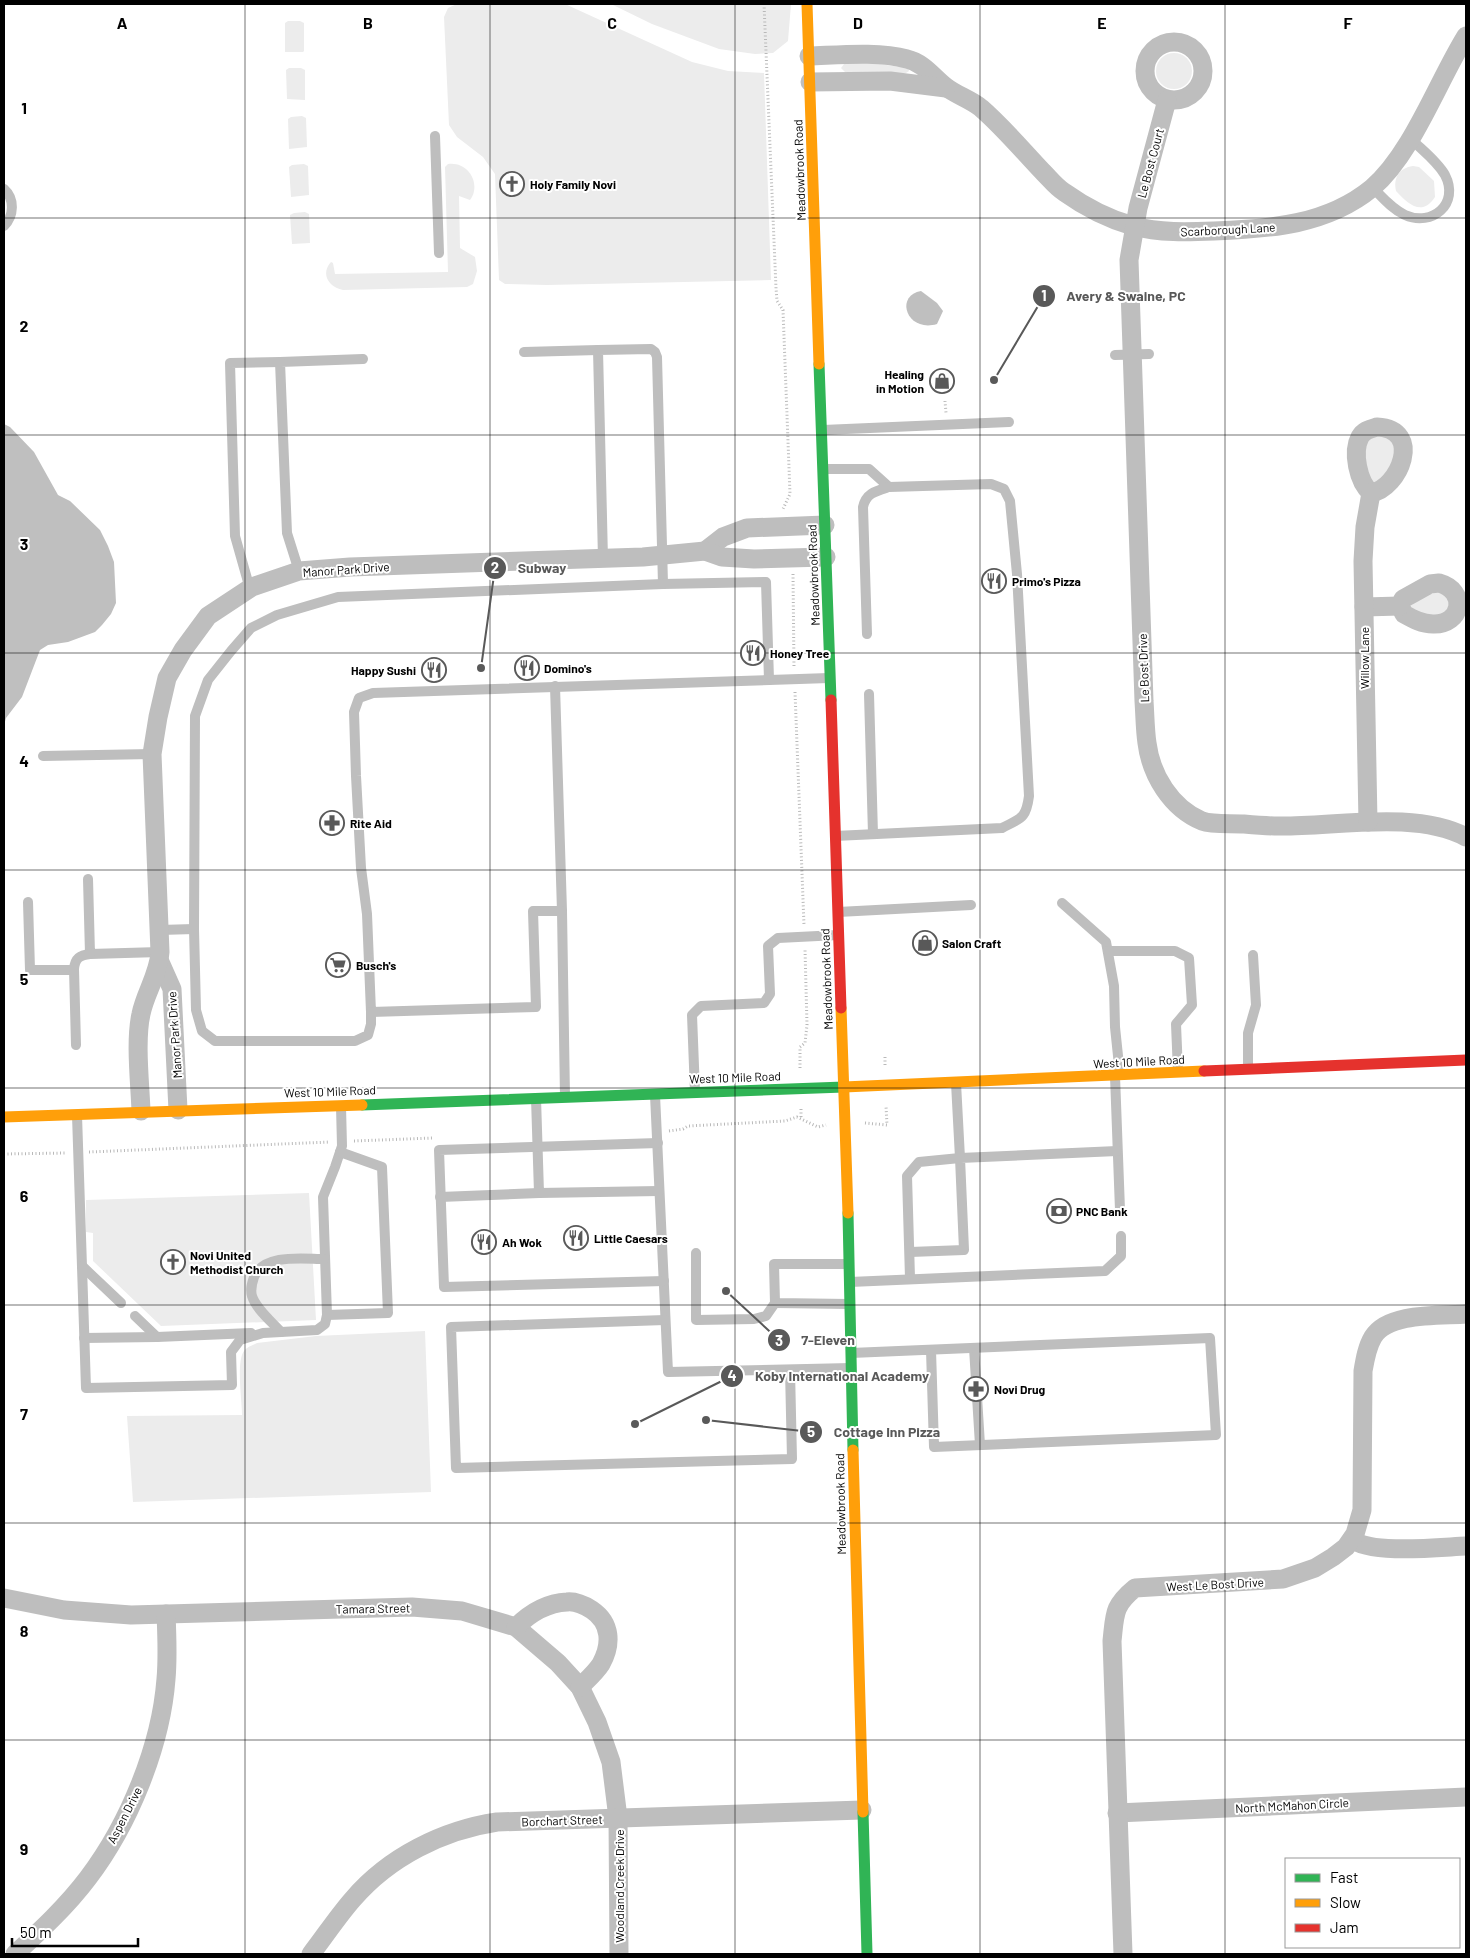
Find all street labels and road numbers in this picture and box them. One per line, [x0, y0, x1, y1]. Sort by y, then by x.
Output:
street label: Meadowbrook Road [790, 119, 808, 221]
street label: Le Bost Court [1134, 127, 1166, 199]
street label: Scarborough Lane [1180, 220, 1276, 238]
street label: Meadowbrook Road [804, 524, 822, 626]
street label: Manor Park Drive [302, 559, 390, 579]
street label: Willow Lane [1357, 627, 1371, 689]
street label: Le Bost Drive [1135, 633, 1151, 703]
street label: Meadowbrook Road [817, 928, 835, 1030]
street label: Manor Park Drive [164, 991, 184, 1079]
street label: West 10 Mile Road [1093, 1052, 1185, 1070]
street label: West 10 Mile Road [689, 1068, 781, 1086]
street label: West 10 Mile Road [284, 1082, 376, 1100]
street label: Meadowbrook Road [832, 1453, 848, 1555]
street label: West Le Bost Drive [1166, 1574, 1264, 1594]
street label: Tamara Street [336, 1600, 410, 1616]
street label: Aspen Drive [104, 1784, 144, 1846]
street label: North McMahon Circle [1235, 1795, 1349, 1815]
street label: Borchart Street [521, 1812, 603, 1828]
street label: Woodland Creek Drive [612, 1829, 626, 1943]

